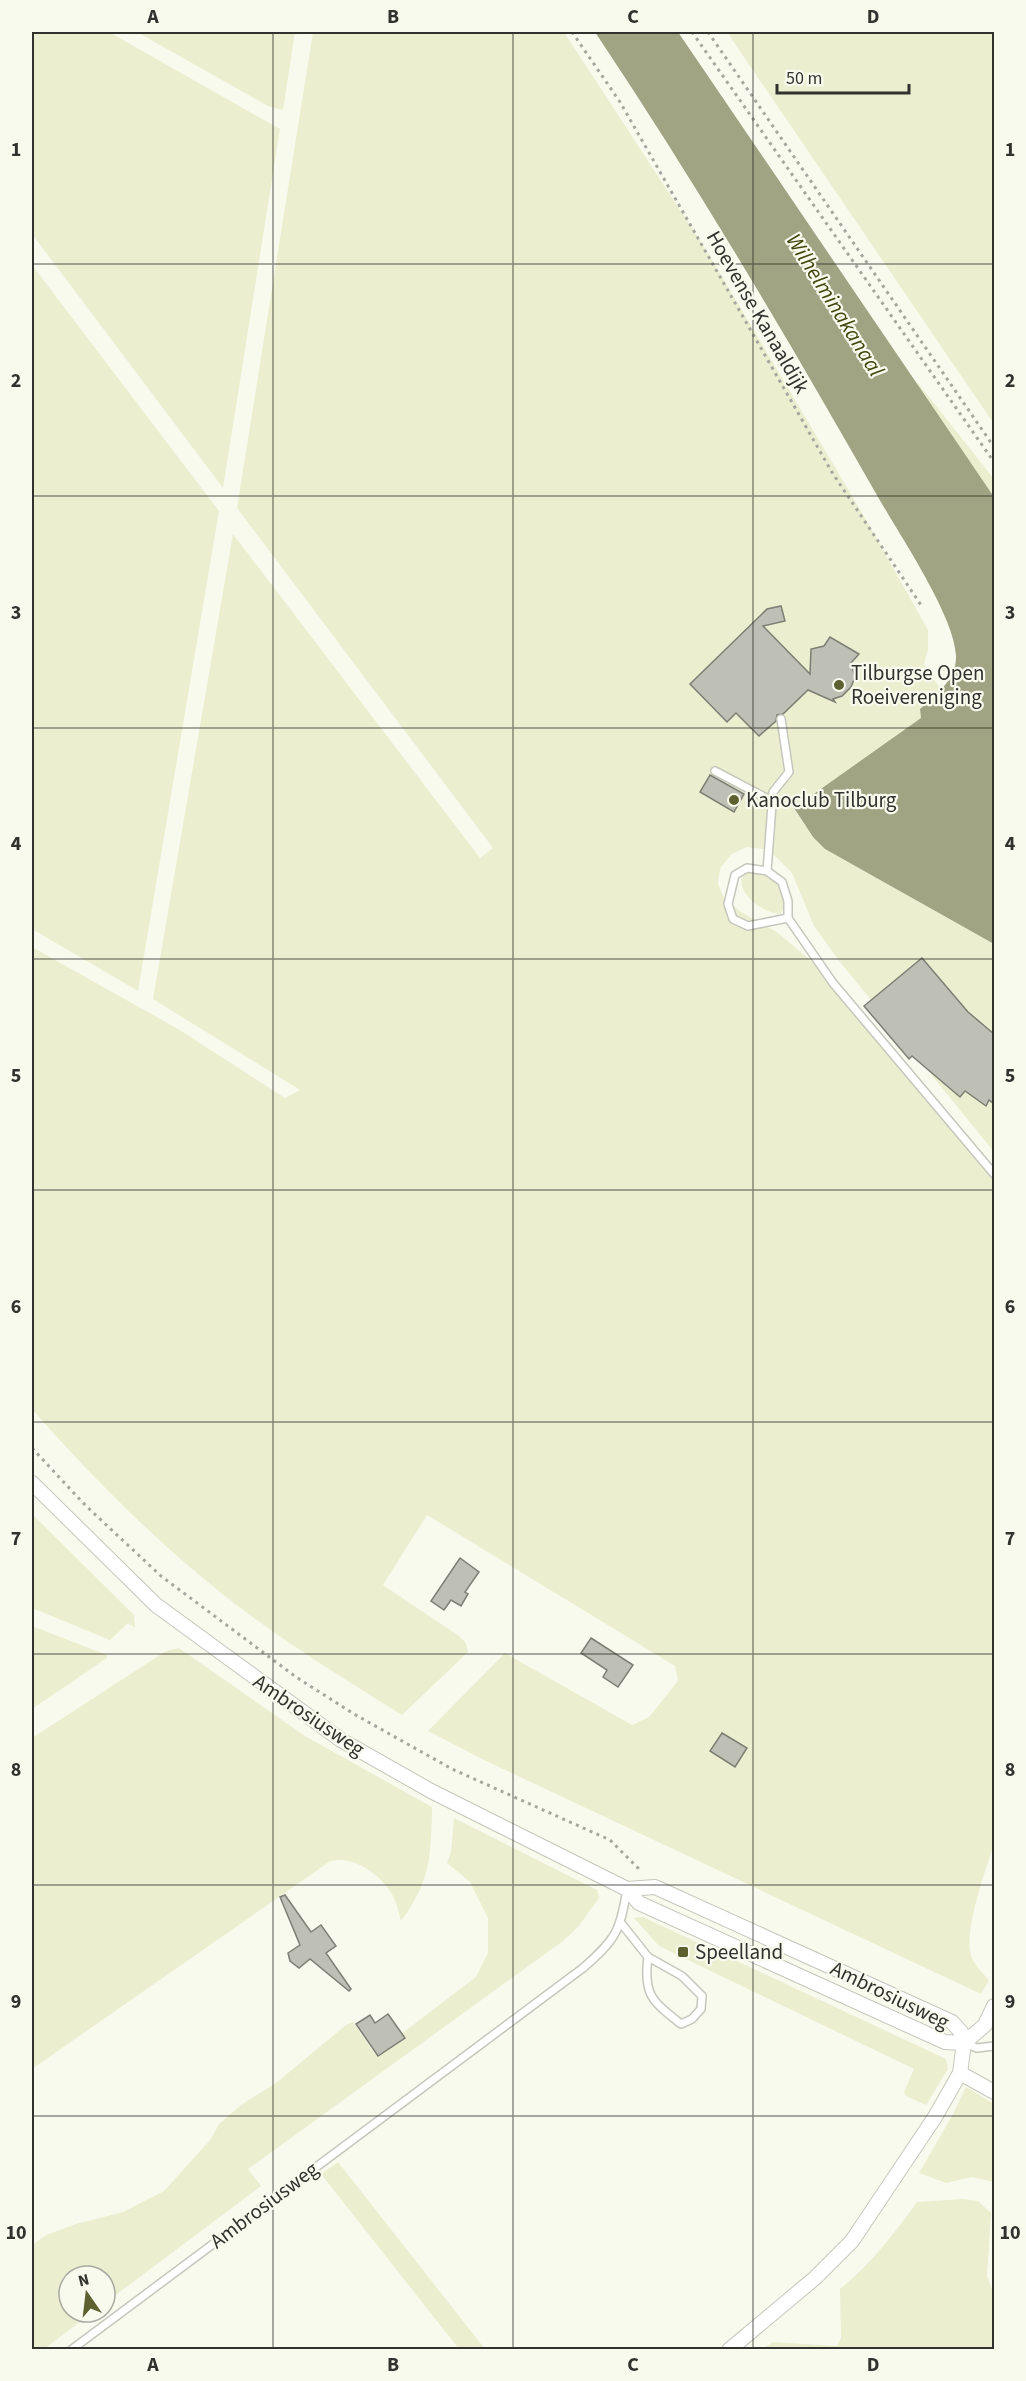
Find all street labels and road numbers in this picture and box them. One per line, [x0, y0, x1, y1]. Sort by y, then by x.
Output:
street label: Hoevense Kanaaldijk [699, 225, 817, 400]
street label: Ambrosiusweg [247, 1667, 371, 1764]
street label: Ambrosiusweg [826, 1953, 955, 2037]
street label: Ambrosiusweg [204, 2154, 325, 2256]

